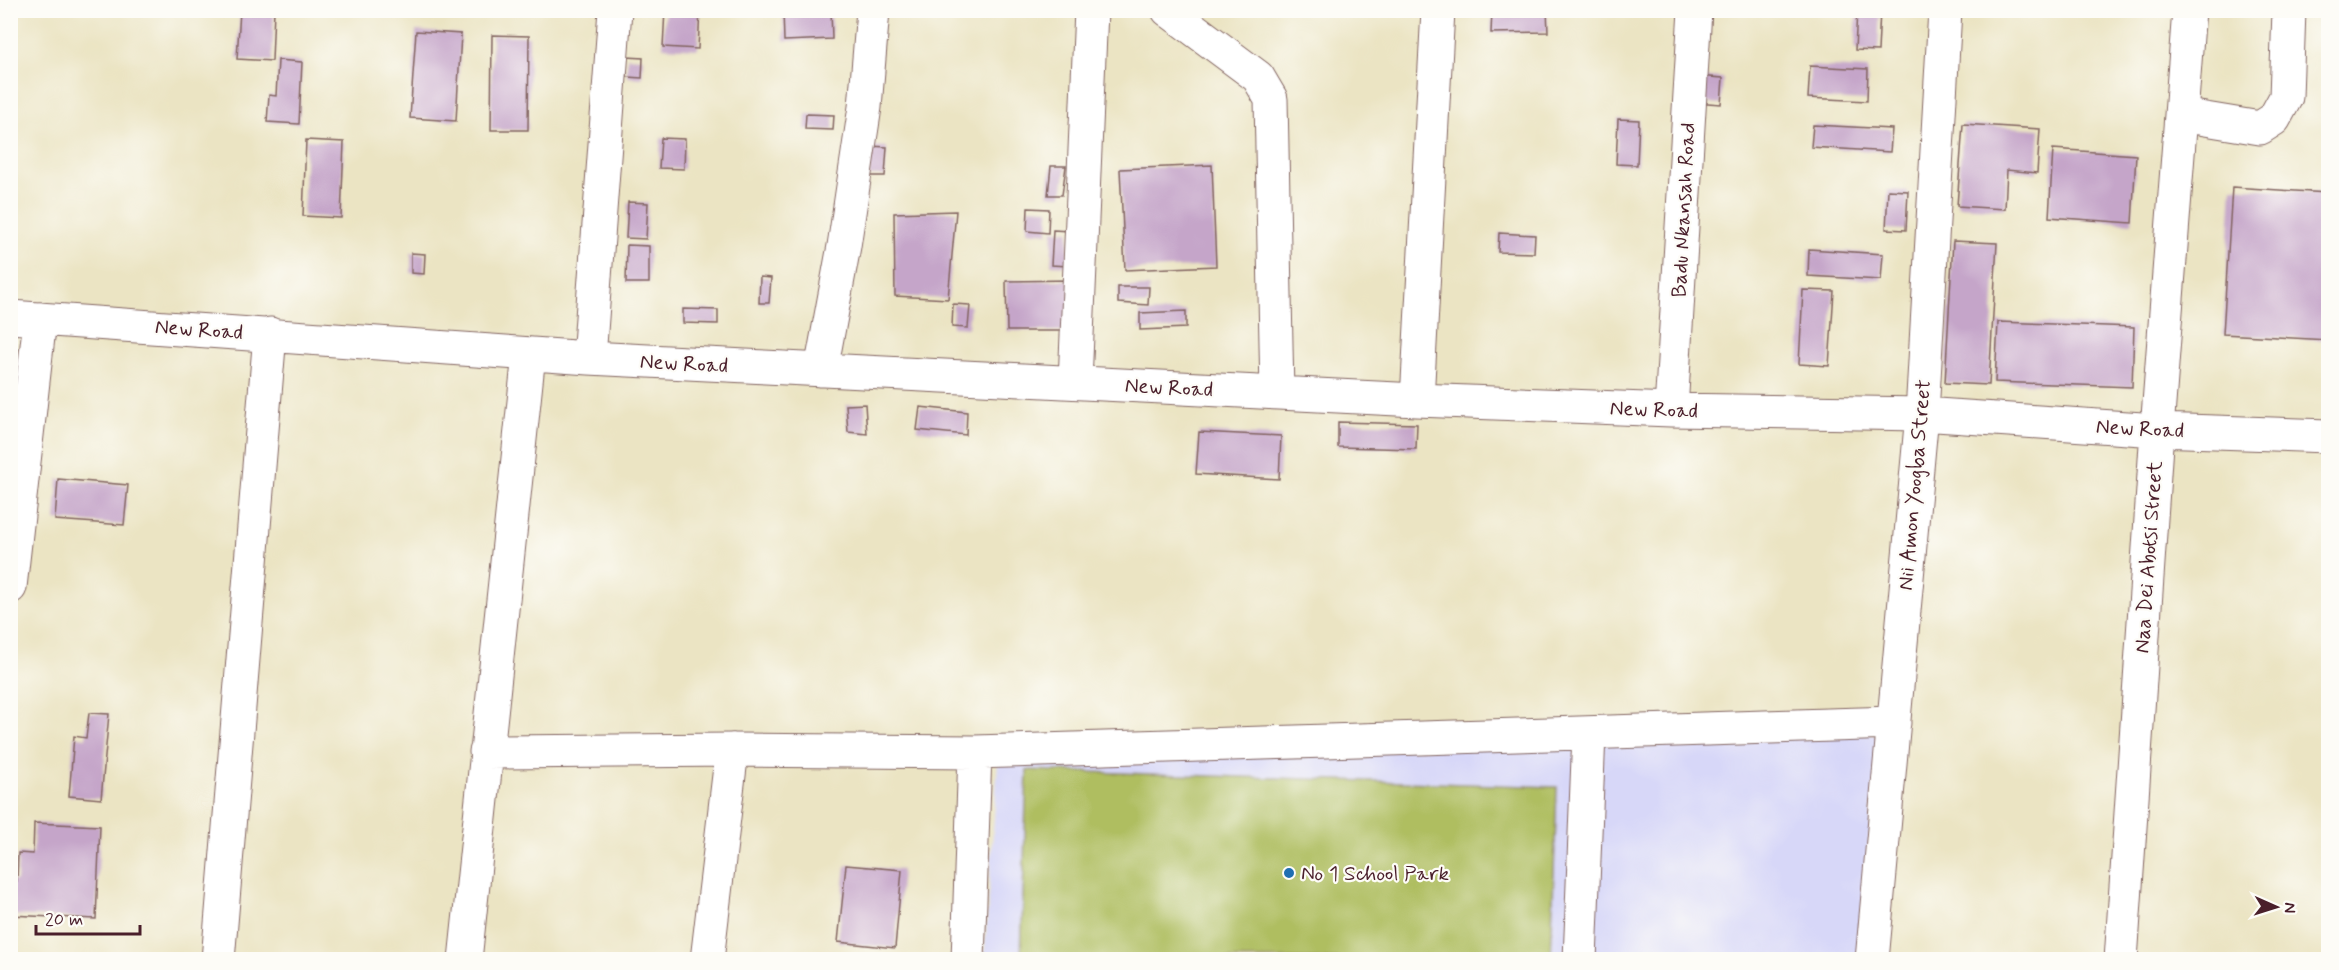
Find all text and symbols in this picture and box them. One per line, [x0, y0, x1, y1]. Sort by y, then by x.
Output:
street label: Badu Nkansah Road [1665, 122, 1703, 298]
street label: New Road [154, 313, 244, 347]
street label: New Road [639, 348, 729, 380]
street label: New Road [1124, 372, 1214, 404]
street label: Nii Amon Yoogba Street [1892, 378, 1938, 592]
street label: New Road [1609, 394, 1699, 426]
street label: New Road [2095, 413, 2185, 445]
street label: Naa Dei Abotsi Street [2128, 459, 2170, 654]
place label: No 1 School Park [1301, 860, 1450, 888]
marker: No 1 School Park [1282, 866, 1296, 880]
north arrow [2246, 877, 2306, 937]
scale bar [36, 898, 140, 936]
text: N [2279, 902, 2300, 914]
text: 20 m [45, 908, 83, 932]

